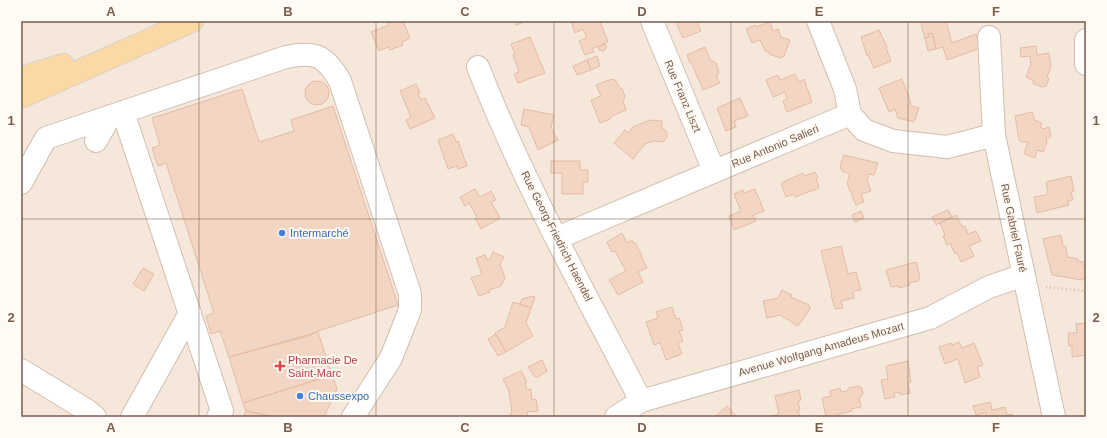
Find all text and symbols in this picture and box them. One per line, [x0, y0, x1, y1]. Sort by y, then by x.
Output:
text: A [106, 4, 116, 19]
text: B [283, 4, 293, 19]
text: C [460, 4, 470, 19]
text: D [637, 4, 647, 19]
text: E [815, 4, 824, 19]
text: F [992, 4, 1000, 19]
street label: Rue Franz Liszt [662, 58, 704, 134]
text: 1 [7, 113, 15, 128]
text: 1 [1092, 113, 1100, 128]
street label: Rue Antonio Salieri [730, 122, 820, 170]
street label: Rue Georg-Friedrich Haendel [519, 169, 595, 303]
street label: Rue Gabriel Fauré [999, 182, 1029, 274]
place label: Intermarché [290, 227, 349, 239]
marker: Intermarché [277, 228, 287, 238]
text: 2 [7, 310, 15, 325]
text: 2 [1092, 310, 1100, 325]
street label: Avenue Wolfgang Amadeus Mozart [737, 320, 905, 378]
place label: Pharmacie De Saint-Marc [288, 354, 358, 379]
marker: Pharmacie De Saint-Marc [275, 361, 285, 371]
place label: Chaussexpo [308, 390, 369, 402]
marker: Chaussexpo [295, 391, 305, 401]
text: A [106, 420, 116, 435]
text: B [283, 420, 293, 435]
text: C [460, 420, 470, 435]
text: D [637, 420, 647, 435]
text: E [815, 420, 824, 435]
text: F [992, 420, 1000, 435]

